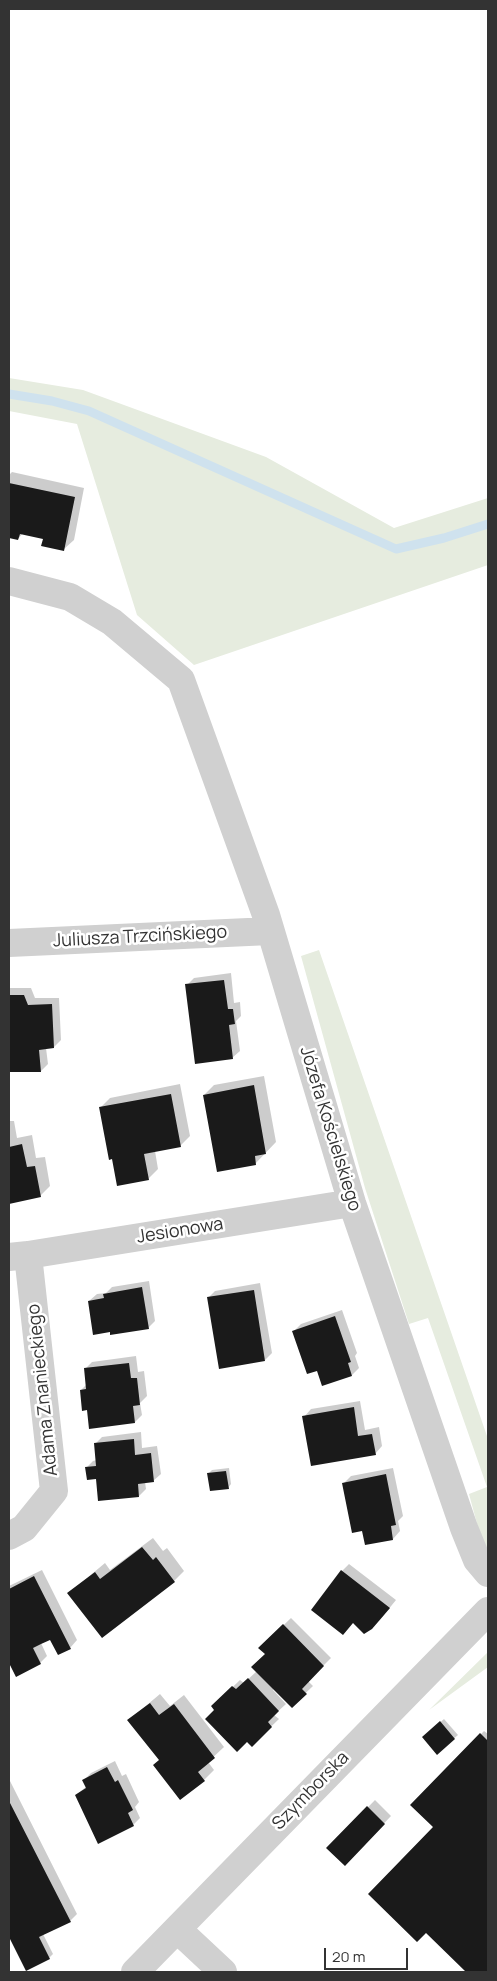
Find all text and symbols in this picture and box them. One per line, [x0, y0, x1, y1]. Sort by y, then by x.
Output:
street label: Juliusza Trzcińskiego [52, 922, 228, 952]
street label: Józefa Kościelskiego [295, 1044, 365, 1214]
street label: Jesionowa [135, 1214, 225, 1248]
street label: Adama Znanieckiego [23, 1303, 63, 1477]
street label: Szymborska [268, 1747, 354, 1835]
scale bar [327, 1938, 411, 1970]
text: 20 m [332, 1946, 365, 1967]

